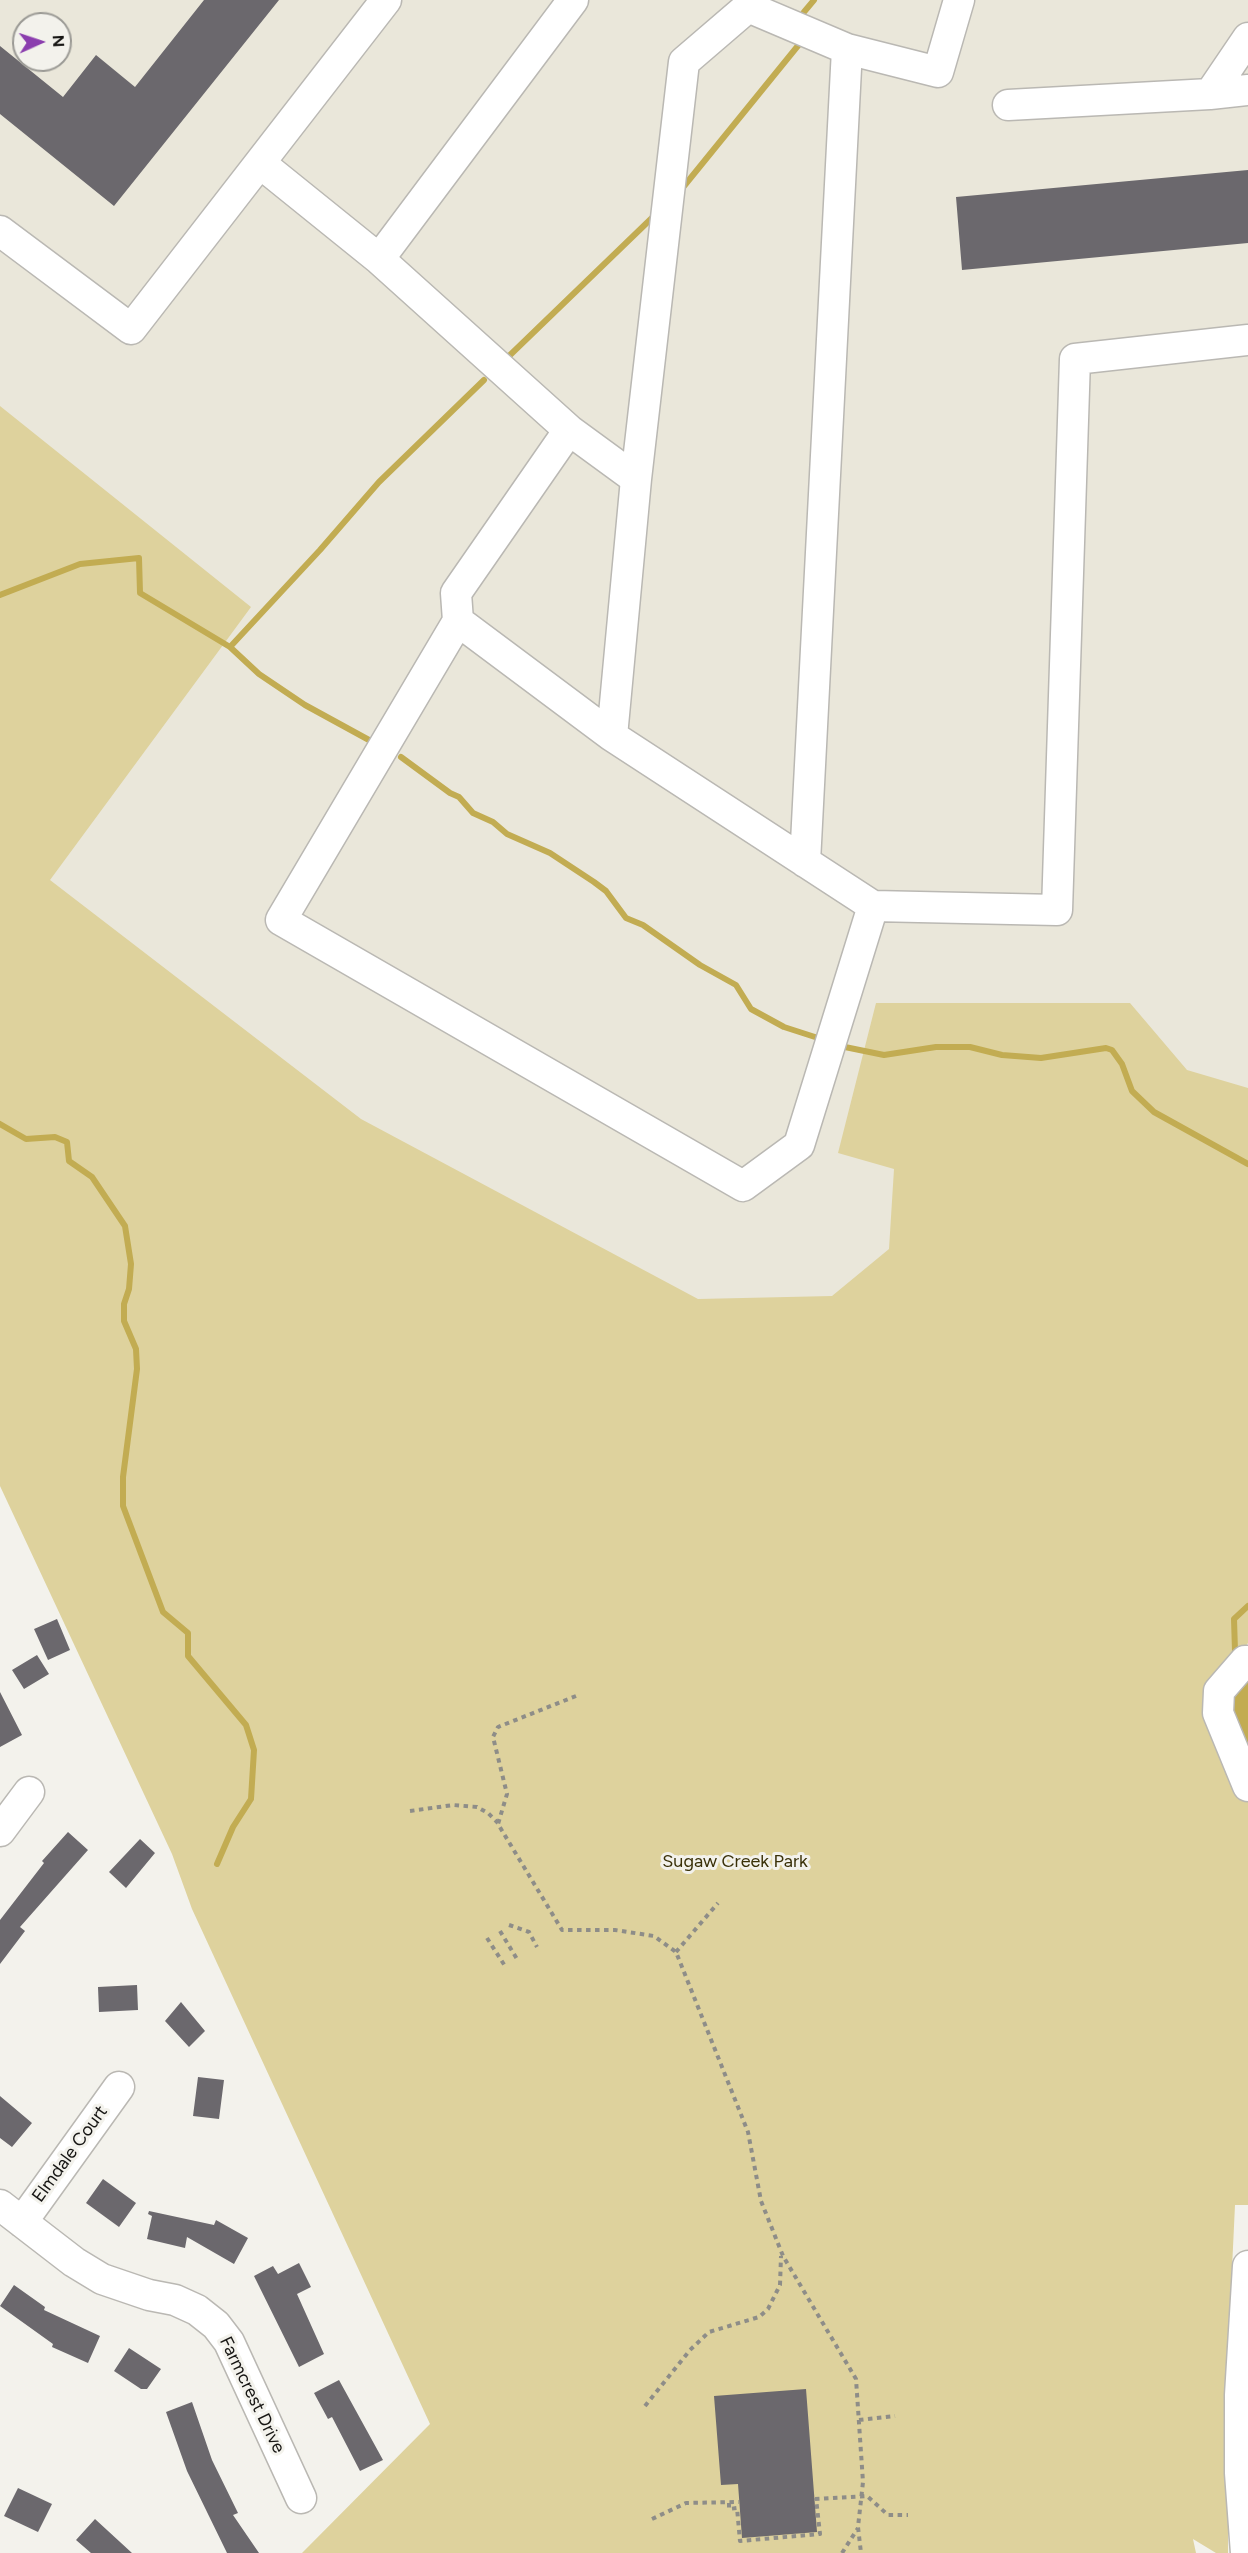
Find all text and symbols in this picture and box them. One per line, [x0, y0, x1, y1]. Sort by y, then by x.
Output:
north arrow [12, 12, 72, 72]
text: N [49, 34, 68, 48]
park label: Sugaw Creek Park [662, 1851, 808, 1873]
street label: Elmdale Court [28, 2101, 112, 2207]
street label: Farmcrest Drive [214, 2333, 290, 2457]

